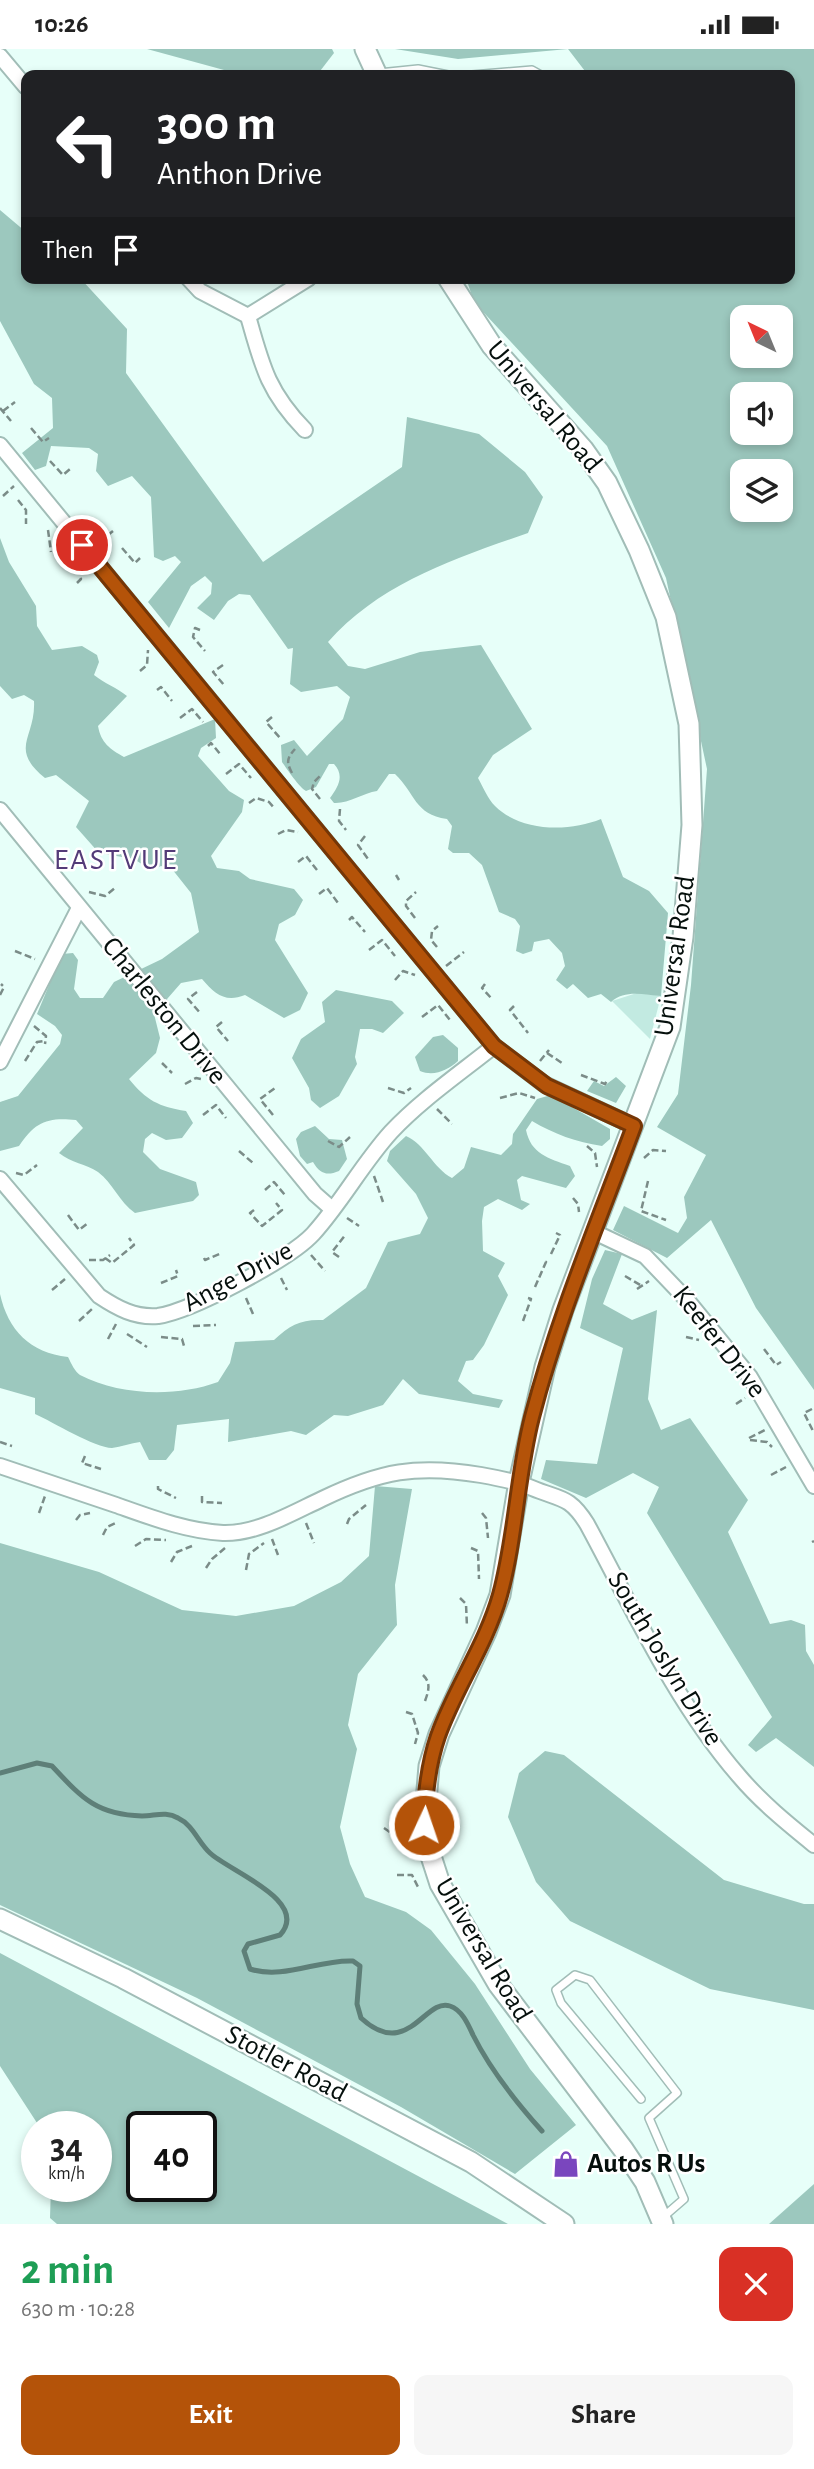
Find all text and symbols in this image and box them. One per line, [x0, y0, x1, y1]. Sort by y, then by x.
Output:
text: 10:26 [35, 11, 89, 37]
icon: left [42, 98, 133, 189]
text: 300 m [157, 100, 276, 149]
text: Anthon Drive [157, 158, 322, 190]
icon: arrive [107, 231, 145, 269]
text: Then [42, 237, 93, 263]
north arrow [730, 305, 793, 367]
map controls [730, 305, 793, 522]
street label: Universal Road [481, 336, 607, 478]
button: sound [730, 382, 793, 445]
button: layers [730, 459, 793, 522]
pin [52, 515, 112, 575]
icon: arrive [63, 526, 101, 564]
district label: EASTVUE [54, 845, 178, 875]
street label: Universal Road [650, 874, 700, 1038]
street label: Charleston Drive [96, 932, 232, 1090]
street label: Ange Drive [179, 1237, 297, 1317]
street label: Keefer Drive [667, 1281, 771, 1403]
street label: South Joslyn Drive [602, 1567, 728, 1751]
position arrow [387, 1788, 461, 1862]
street label: Universal Road [429, 1873, 537, 2027]
street label: Stotler Road [220, 2020, 352, 2108]
speed limit sign: 40 [126, 2111, 217, 2202]
text: 34 [50, 2130, 83, 2165]
shop icon: Autos R Us [551, 2149, 581, 2179]
place label: Autos R Us [587, 2150, 705, 2178]
text: km/h [48, 2165, 85, 2183]
button: close [719, 2247, 793, 2321]
text: 2 min [21, 2249, 114, 2291]
text: 630 m · 10:28 [21, 2298, 135, 2321]
button: Exit [21, 2375, 400, 2455]
button: Share [414, 2375, 793, 2455]

